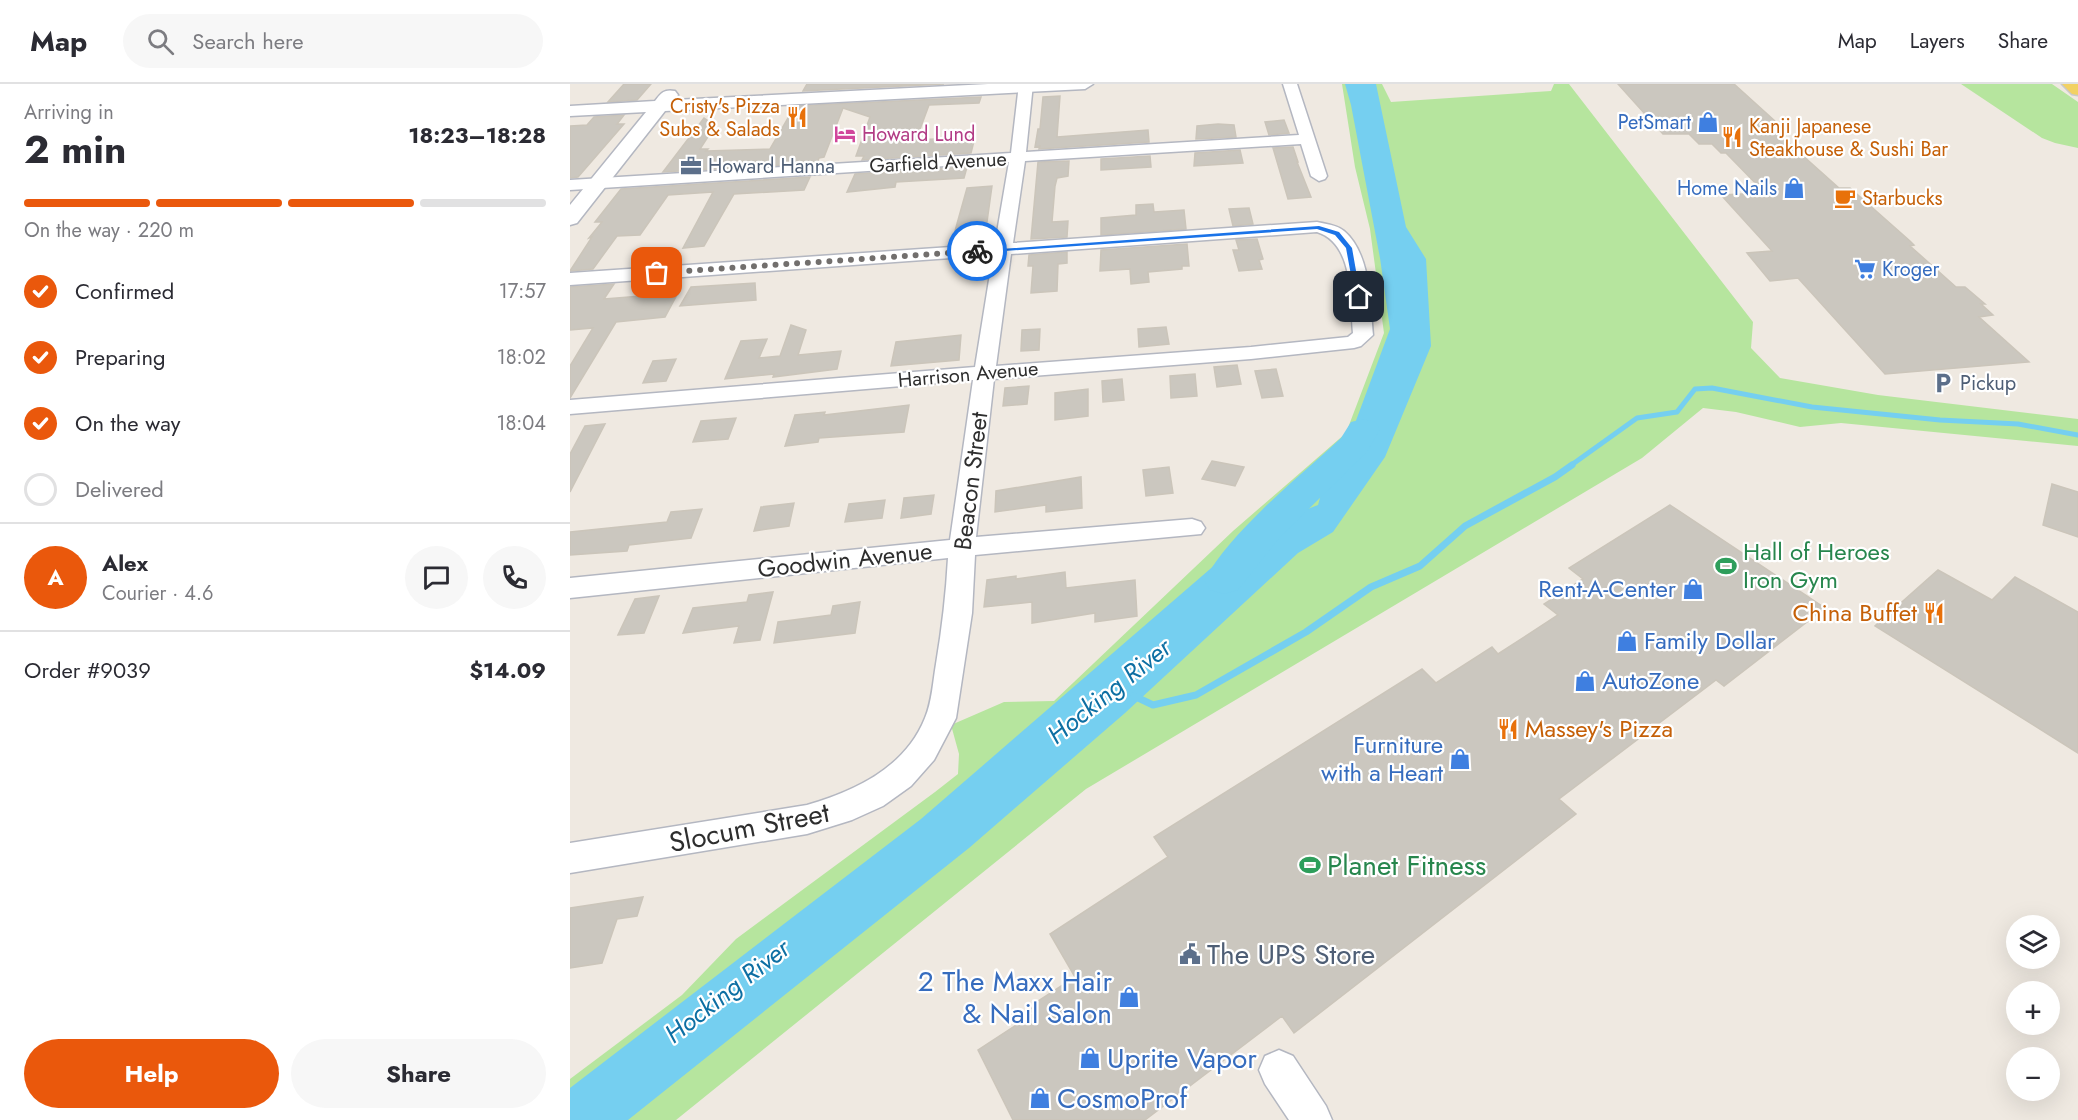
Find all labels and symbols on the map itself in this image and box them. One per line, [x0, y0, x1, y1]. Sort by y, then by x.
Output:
place label: Cristy's Pizza Subs & Salads [659, 92, 780, 144]
restaurant icon: Cristy's Pizza Subs & Salads [785, 105, 809, 129]
place label: PetSmart [1618, 108, 1691, 137]
shop icon: PetSmart [1696, 110, 1720, 134]
place label: Kanji Japanese Steakhouse & Sushi Bar [1749, 112, 1948, 164]
place label: Howard Lund [862, 120, 975, 149]
hotel icon: Howard Lund [833, 122, 857, 146]
restaurant icon: Kanji Japanese Steakhouse & Sushi Bar [1720, 125, 1744, 149]
street label: Garfield Avenue [869, 144, 1007, 181]
place label: Howard Hanna [708, 152, 835, 181]
office icon: Howard Hanna [679, 154, 703, 178]
place label: Home Nails [1677, 174, 1777, 203]
shop icon: Home Nails [1782, 176, 1806, 200]
place label: Starbucks [1862, 184, 1943, 213]
cafe icon: Starbucks [1833, 186, 1857, 210]
courier [947, 221, 1007, 281]
pin [631, 247, 682, 298]
place label: Kroger [1882, 255, 1939, 284]
supermarket icon: Kroger [1853, 257, 1877, 281]
pin [1333, 271, 1384, 322]
street label: Harrison Avenue [897, 354, 1039, 395]
place label: Pickup [1960, 369, 2016, 398]
parking icon: Pickup [1931, 371, 1955, 395]
street label: Beacon Street [945, 410, 996, 552]
street label: Goodwin Avenue [756, 533, 934, 586]
place label: Hall of Heroes Iron Gym [1743, 534, 1890, 597]
sports icon: Hall of Heroes Iron Gym [1714, 554, 1738, 578]
place label: Rent-A-Center [1538, 571, 1677, 606]
shop icon: Rent-A-Center [1681, 577, 1705, 601]
place label: China Buffet [1793, 595, 1917, 630]
restaurant icon: China Buffet [1922, 601, 1946, 625]
place label: Family Dollar [1644, 623, 1776, 658]
water label: Hocking River [1039, 628, 1180, 753]
shop icon: Family Dollar [1615, 629, 1639, 653]
place label: AutoZone [1602, 663, 1699, 698]
shop icon: AutoZone [1573, 669, 1597, 693]
place label: Massey's Pizza [1525, 711, 1673, 746]
restaurant icon: Massey's Pizza [1496, 717, 1520, 741]
place label: Furniture with a Heart [1321, 727, 1443, 790]
shop icon: Furniture with a Heart [1448, 747, 1472, 771]
street label: Slocum Street [666, 792, 833, 863]
place label: Planet Fitness [1327, 845, 1486, 886]
sports icon: Planet Fitness [1298, 853, 1322, 877]
water label: Hocking River [656, 929, 799, 1052]
place label: The UPS Store [1207, 934, 1375, 975]
public building icon: The UPS Store [1178, 942, 1202, 966]
place label: 2 The Maxx Hair & Nail Salon [918, 961, 1112, 1034]
shop icon: 2 The Maxx Hair & Nail Salon [1117, 985, 1141, 1009]
place label: Uprite Vapor [1107, 1038, 1257, 1079]
shop icon: Uprite Vapor [1078, 1046, 1102, 1070]
place label: CosmoProf [1057, 1078, 1188, 1119]
shop icon: CosmoProf [1028, 1086, 1052, 1110]

